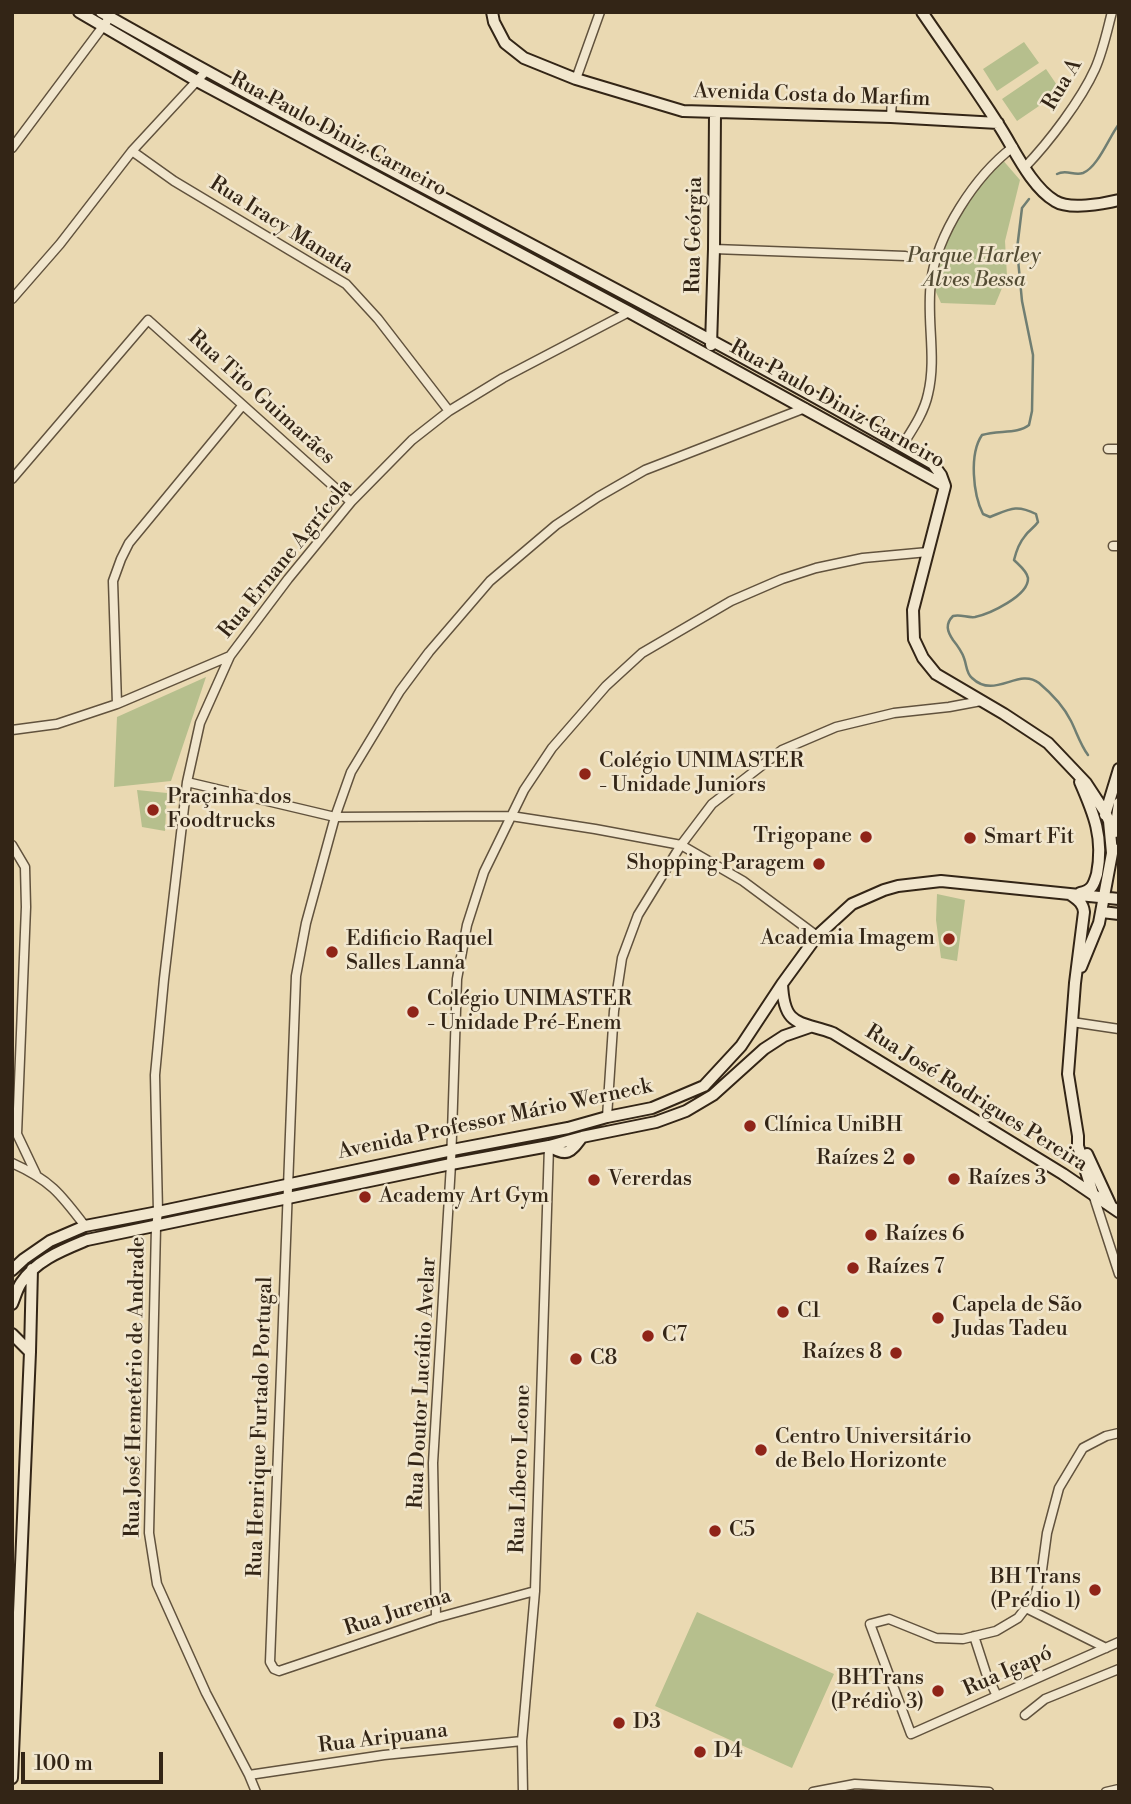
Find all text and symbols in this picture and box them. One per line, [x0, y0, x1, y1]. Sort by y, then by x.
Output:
street label: Rua A [1038, 55, 1088, 115]
street label: Rua Paulo Diniz Carneiro [225, 67, 451, 203]
street label: Avenida Costa do Marfim [693, 79, 931, 113]
street label: Rua Iracy Manata [204, 172, 358, 280]
street label: Rua Geórgia [681, 176, 709, 294]
park label: Parque Harley Alves Bessa [907, 244, 1041, 294]
street label: Rua Tito Guimarães [182, 325, 340, 471]
street label: Rua Paulo Diniz Carneiro [725, 335, 949, 475]
street label: Rua Ernane Agrícola [214, 474, 358, 644]
place label: Colégio UNIMASTER - Unidade Juniors [599, 749, 804, 799]
marker: Colégio UNIMASTER - Unidade Juniors [577, 766, 593, 782]
place label: Praçinha dos Foodtrucks [167, 785, 291, 835]
marker: Praçinha dos Foodtrucks [145, 802, 161, 818]
place label: Trigopane [753, 824, 852, 850]
place label: Smart Fit [984, 825, 1074, 851]
marker: Trigopane [858, 829, 874, 845]
marker: Smart Fit [962, 830, 978, 846]
place label: Shopping Paragem [627, 851, 805, 877]
marker: Shopping Paragem [811, 856, 827, 872]
place label: Academia Imagem [761, 926, 935, 952]
place label: Edificio Raquel Salles Lanna [346, 927, 493, 977]
marker: Academia Imagem [941, 931, 957, 947]
marker: Edificio Raquel Salles Lanna [324, 944, 340, 960]
place label: Colégio UNIMASTER - Unidade Pré-Enem [427, 987, 632, 1037]
marker: Colégio UNIMASTER - Unidade Pré-Enem [405, 1004, 421, 1020]
street label: Rua José Rodrigues Pereira [860, 1020, 1092, 1178]
street label: Avenida Professor Mário Werneck [336, 1074, 654, 1166]
place label: Clínica UniBH [764, 1113, 903, 1139]
marker: Clínica UniBH [742, 1118, 758, 1134]
place label: Raízes 2 [816, 1146, 895, 1172]
marker: Raízes 2 [901, 1151, 917, 1167]
place label: Raízes 3 [968, 1166, 1046, 1192]
place label: Vererdas [608, 1167, 692, 1193]
marker: Raízes 3 [946, 1171, 962, 1187]
marker: Vererdas [586, 1172, 602, 1188]
place label: Academy Art Gym [379, 1184, 549, 1210]
marker: Academy Art Gym [357, 1189, 373, 1205]
place label: Raízes 6 [885, 1222, 965, 1248]
marker: Raízes 6 [863, 1227, 879, 1243]
street label: Rua José Hemetério de Andrade [121, 1236, 151, 1538]
place label: Raízes 7 [867, 1255, 944, 1281]
street label: Rua Doutor Lucídio Avelar [404, 1256, 442, 1510]
marker: Raízes 7 [845, 1260, 861, 1276]
street label: Rua Henrique Furtado Portugal [243, 1276, 279, 1578]
place label: Capela de São Judas Tadeu [952, 1293, 1082, 1343]
place label: C1 [797, 1299, 820, 1325]
marker: C1 [775, 1304, 791, 1320]
marker: Capela de São Judas Tadeu [930, 1310, 946, 1326]
place label: C7 [662, 1323, 687, 1349]
marker: C7 [640, 1328, 656, 1344]
place label: Raízes 8 [802, 1340, 882, 1366]
marker: Raízes 8 [888, 1345, 904, 1361]
place label: C8 [590, 1346, 617, 1372]
marker: C8 [568, 1351, 584, 1367]
street label: Rua Líbero Leone [505, 1384, 537, 1554]
place label: Centro Universitário de Belo Horizonte [775, 1425, 972, 1475]
marker: Centro Universitário de Belo Horizonte [753, 1442, 769, 1458]
place label: C5 [729, 1518, 755, 1544]
marker: C5 [707, 1523, 723, 1539]
place label: BH Trans (Prédio 1) [990, 1565, 1081, 1615]
marker: BH Trans (Prédio 1) [1087, 1582, 1103, 1598]
street label: Rua Jurema [341, 1584, 455, 1642]
street label: Rua Igapó [960, 1641, 1056, 1703]
place label: BHTrans (Prédio 3) [831, 1666, 924, 1716]
marker: BHTrans (Prédio 3) [930, 1683, 946, 1699]
place label: D3 [633, 1710, 661, 1736]
marker: D3 [611, 1715, 627, 1731]
street label: Rua Aripuana [317, 1719, 449, 1759]
scale bar [24, 1738, 166, 1782]
place label: D4 [714, 1739, 743, 1765]
marker: D4 [692, 1744, 708, 1760]
text: 100 m [34, 1751, 93, 1777]

